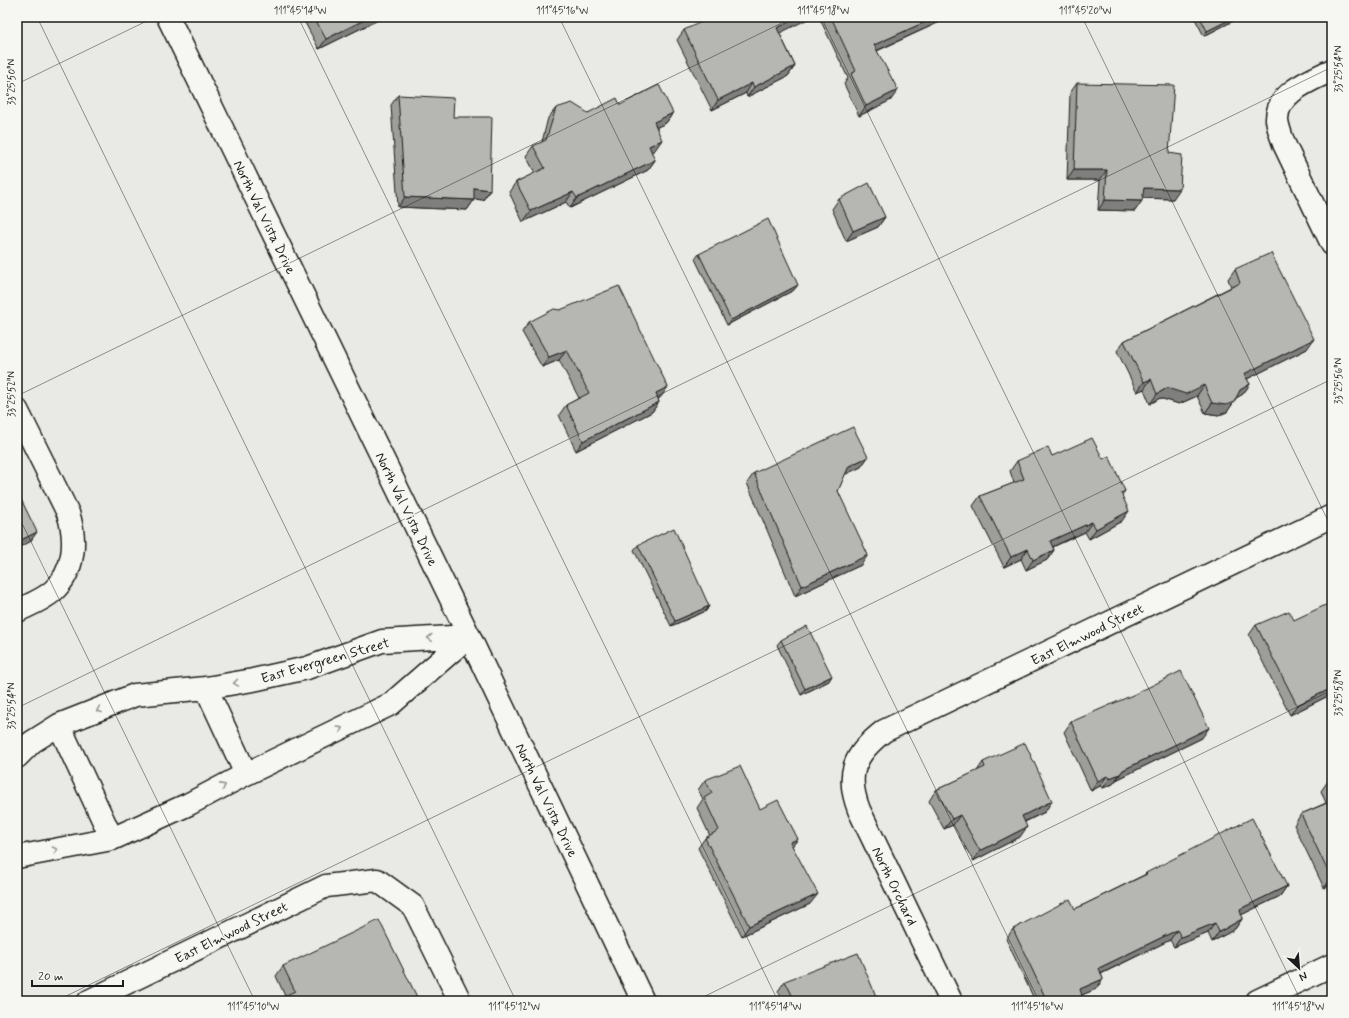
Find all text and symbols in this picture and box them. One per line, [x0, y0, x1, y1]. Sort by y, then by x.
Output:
text: 111°45'14"W [274, 4, 326, 18]
text: 111°45'16"W [536, 4, 588, 18]
text: 111°45'18"W [797, 4, 849, 18]
text: 111°45'20"W [1059, 4, 1111, 18]
text: 33°25'54"N [1332, 45, 1346, 92]
text: 33°25'50"N [5, 58, 19, 105]
street label: North Val Vista Drive [229, 158, 300, 278]
text: 33°25'56"N [1332, 358, 1346, 404]
text: 33°25'52"N [5, 371, 19, 417]
street label: North Val Vista Drive [371, 450, 442, 570]
street label: East Elmwood Street [1028, 600, 1147, 670]
street label: East Evergreen Street [259, 634, 392, 689]
one-way arrow [427, 634, 433, 643]
text: 33°25'58"N [1332, 670, 1346, 716]
one-way arrow [233, 678, 239, 687]
text: 33°25'54"N [5, 682, 19, 729]
one-way arrow [95, 705, 102, 713]
one-way arrow [336, 726, 343, 733]
street label: North Val Vista Drive [511, 741, 582, 861]
one-way arrow [219, 783, 226, 791]
street label: North Orchard [867, 844, 921, 929]
one-way arrow [52, 846, 58, 855]
street label: East Elmwood Street [172, 898, 291, 968]
north arrow [1279, 948, 1319, 988]
scale bar [32, 962, 123, 988]
text: N [1297, 968, 1309, 984]
text: 20 m [38, 969, 64, 985]
text: 111°45'10"W [227, 1000, 279, 1014]
text: 111°45'12"W [488, 1000, 540, 1014]
text: 111°45'14"W [749, 1000, 801, 1014]
text: 111°45'16"W [1011, 1000, 1063, 1014]
text: 111°45'18"W [1272, 1000, 1324, 1014]

